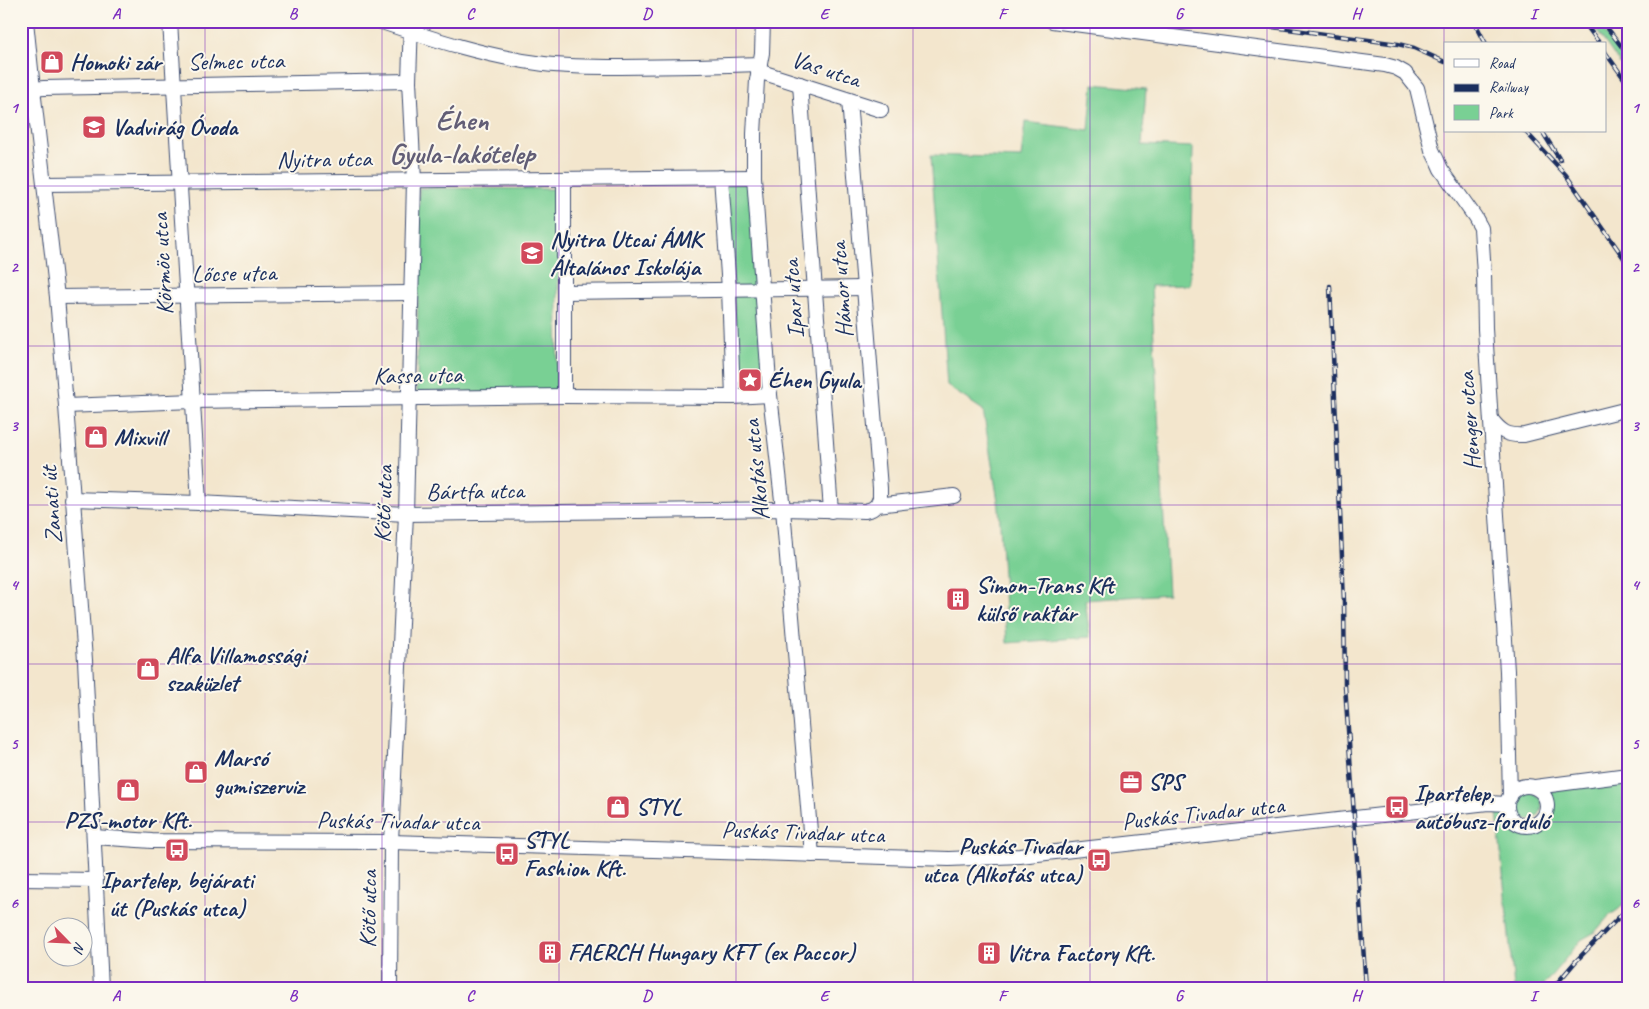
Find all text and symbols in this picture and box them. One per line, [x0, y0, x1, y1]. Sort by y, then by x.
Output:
text: A [112, 4, 122, 24]
text: B [289, 4, 299, 24]
text: C [466, 4, 476, 24]
text: D [642, 4, 653, 24]
text: E [820, 4, 831, 24]
text: F [998, 4, 1009, 24]
text: G [1175, 4, 1185, 24]
text: H [1351, 4, 1363, 24]
text: I [1530, 4, 1540, 24]
legend [1444, 42, 1606, 132]
street label: Vas utca [788, 44, 866, 95]
street label: Selmec utca [188, 45, 286, 77]
place label: Homoki zár [70, 47, 163, 77]
shop icon: Homoki zár [39, 49, 65, 75]
text: Road [1489, 54, 1516, 73]
text: Railway [1489, 78, 1530, 97]
text: 1 [10, 98, 19, 118]
text: 1 [1631, 98, 1640, 118]
district label: Éhen Gyula-lakótelep [389, 102, 537, 172]
text: Park [1489, 104, 1514, 123]
place label: Vadvirág Óvoda [112, 112, 239, 142]
school or university icon: Vadvirág Óvoda [81, 114, 107, 140]
street label: Nyitra utca [276, 143, 373, 175]
street label: Körmöc utca [144, 211, 180, 316]
place label: Nyitra Utcai ÁMK Általános Iskolája [550, 224, 706, 282]
street label: Hámor utca [823, 239, 859, 339]
school or university icon: Nyitra Utcai ÁMK Általános Iskolája [519, 240, 545, 266]
street label: Ipar utca [775, 256, 811, 339]
text: 2 [10, 257, 19, 277]
street label: Lőcse utca [192, 257, 279, 289]
text: 2 [1631, 257, 1640, 277]
street label: Kassa utca [373, 359, 464, 391]
place label: Éhen Gyula [768, 365, 863, 395]
place icon: Éhen Gyula [737, 367, 763, 393]
street label: Henger utca [1450, 369, 1487, 471]
text: 3 [10, 416, 19, 436]
text: 3 [1631, 416, 1640, 436]
street label: Alkotás utca [736, 417, 776, 522]
place label: Mixvill [114, 422, 171, 452]
shop icon: Mixvill [83, 424, 109, 450]
street label: Zanati út [33, 463, 69, 545]
street label: Kötő utca [367, 463, 399, 543]
street label: Bártfa utca [426, 475, 526, 507]
place label: Simon-Trans Kft külső raktár [976, 570, 1117, 628]
text: 4 [10, 575, 19, 595]
text: 4 [1631, 575, 1640, 595]
building icon: Simon-Trans Kft külső raktár [945, 586, 971, 612]
place label: Alfa Villamossági szaküzlet [166, 640, 309, 698]
shop icon: Alfa Villamossági szaküzlet [135, 656, 161, 682]
text: 5 [11, 734, 20, 754]
text: 5 [1632, 734, 1641, 754]
place label: Marsó gumiszerviz [214, 743, 306, 801]
shop icon: Marsó gumiszerviz [183, 759, 209, 785]
place label: SPS [1148, 767, 1187, 797]
office icon: SPS [1118, 769, 1144, 795]
shop icon: PZS-motor Kft. [115, 777, 141, 803]
place label: Ipartelep, autóbusz-forduló [1414, 778, 1552, 836]
street label: Puskás Tivadar utca [1120, 789, 1287, 836]
place label: STYL [636, 792, 683, 822]
shop icon: STYL [605, 794, 631, 820]
bus stop icon: Ipartelep, autóbusz-forduló [1384, 794, 1410, 820]
place label: PZS-motor Kft. [64, 805, 193, 835]
street label: Puskás Tivadar utca [316, 805, 481, 837]
street label: Puskás Tivadar utca [721, 814, 886, 850]
place label: STYL Fashion Kft. [524, 825, 627, 883]
place label: Puskás Tivadar utca (Alkotás utca) [922, 831, 1084, 889]
bus stop icon: Ipartelep, bejárati út (Puskás utca) [164, 837, 190, 863]
bus stop icon: STYL Fashion Kft. [494, 841, 520, 867]
bus stop icon: Puskás Tivadar utca (Alkotás utca) [1086, 847, 1112, 873]
place label: Ipartelep, bejárati út (Puskás utca) [101, 865, 257, 923]
street label: Kötő utca [352, 869, 384, 948]
text: 6 [10, 893, 19, 913]
text: 6 [1631, 893, 1640, 913]
north arrow [42, 916, 92, 966]
place label: FAERCH Hungary KFT (ex Paccor) [568, 937, 857, 967]
place label: Vitra Factory Kft. [1006, 938, 1156, 968]
building icon: FAERCH Hungary KFT (ex Paccor) [537, 939, 563, 965]
text: N [69, 940, 89, 957]
building icon: Vitra Factory Kft. [976, 940, 1002, 966]
text: A [112, 986, 122, 1006]
text: B [289, 986, 299, 1006]
text: C [466, 986, 476, 1006]
text: D [642, 986, 653, 1006]
text: E [820, 986, 831, 1006]
text: F [998, 986, 1009, 1006]
text: G [1175, 986, 1185, 1006]
text: H [1351, 986, 1363, 1006]
text: I [1530, 986, 1540, 1006]

